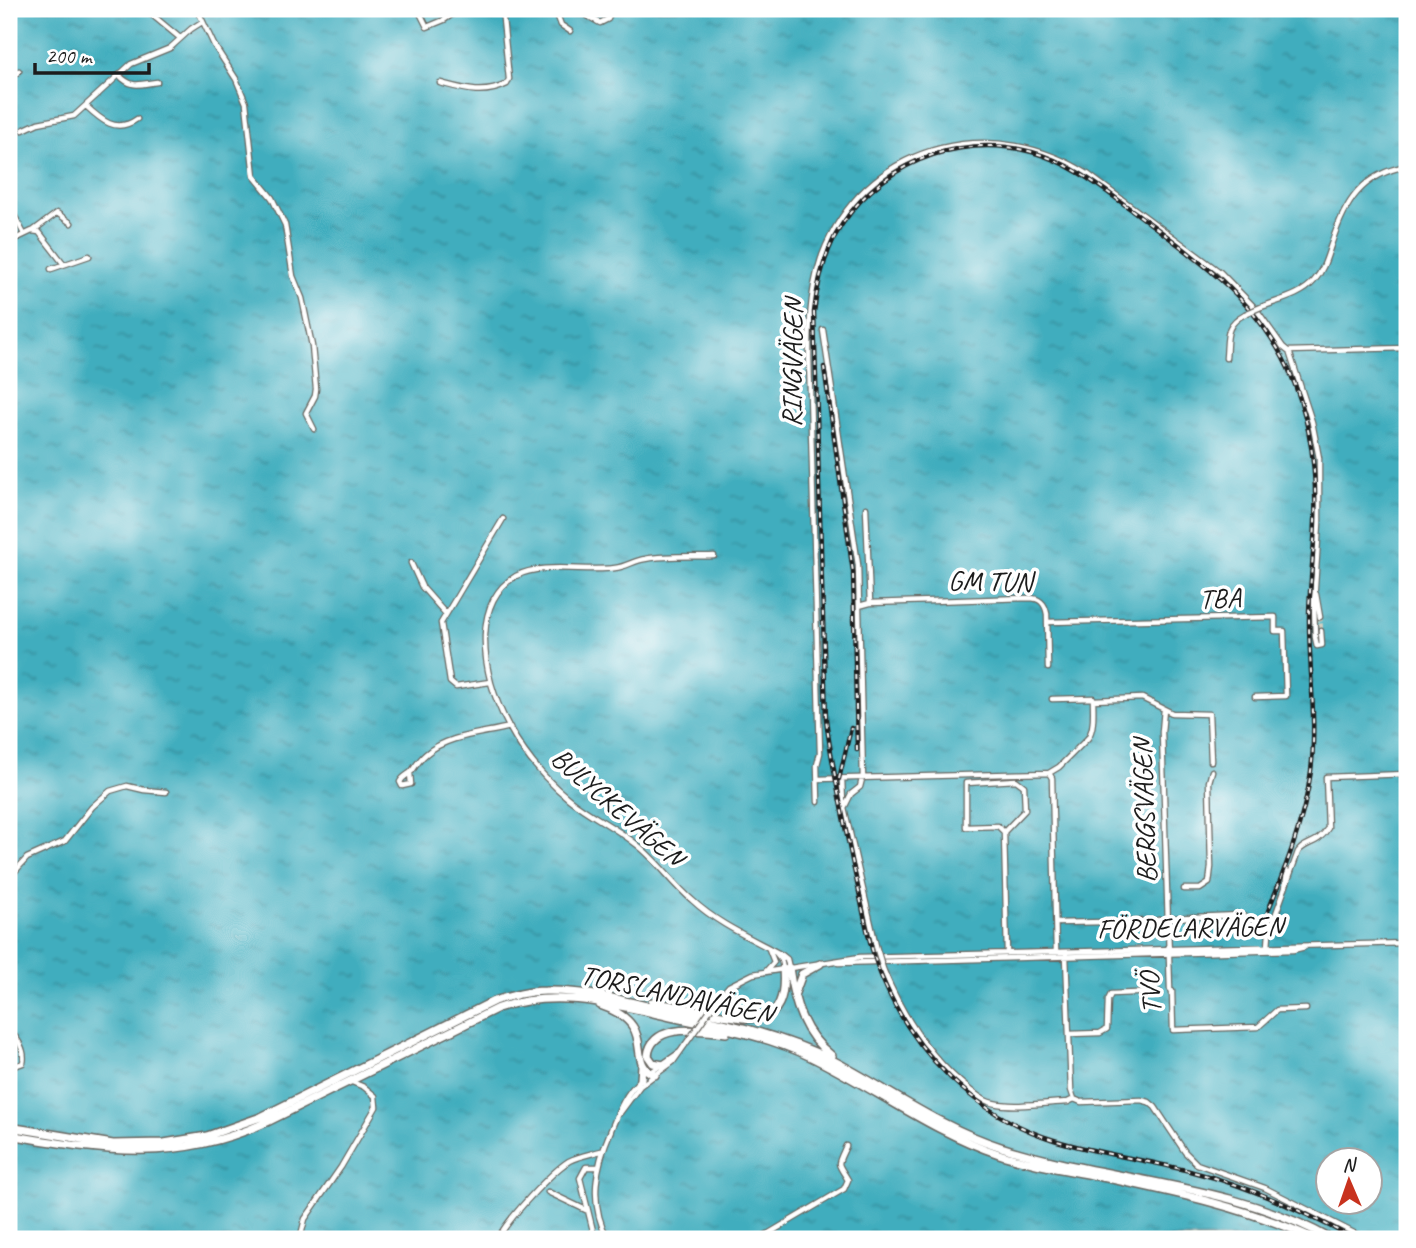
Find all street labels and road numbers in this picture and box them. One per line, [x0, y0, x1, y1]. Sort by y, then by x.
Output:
street label: RINGVÄGEN [773, 295, 811, 427]
street label: GM TUN [948, 563, 1036, 599]
street label: TBA [1199, 580, 1243, 616]
street label: BERGSVÄGEN [1124, 734, 1164, 883]
street label: BULYCKEVÄGEN [545, 740, 695, 877]
street label: FÖRDELARVÄGEN [1097, 908, 1287, 946]
street label: TORSLANDAVÄGEN [578, 957, 780, 1032]
street label: TVÖ [1131, 967, 1169, 1015]

